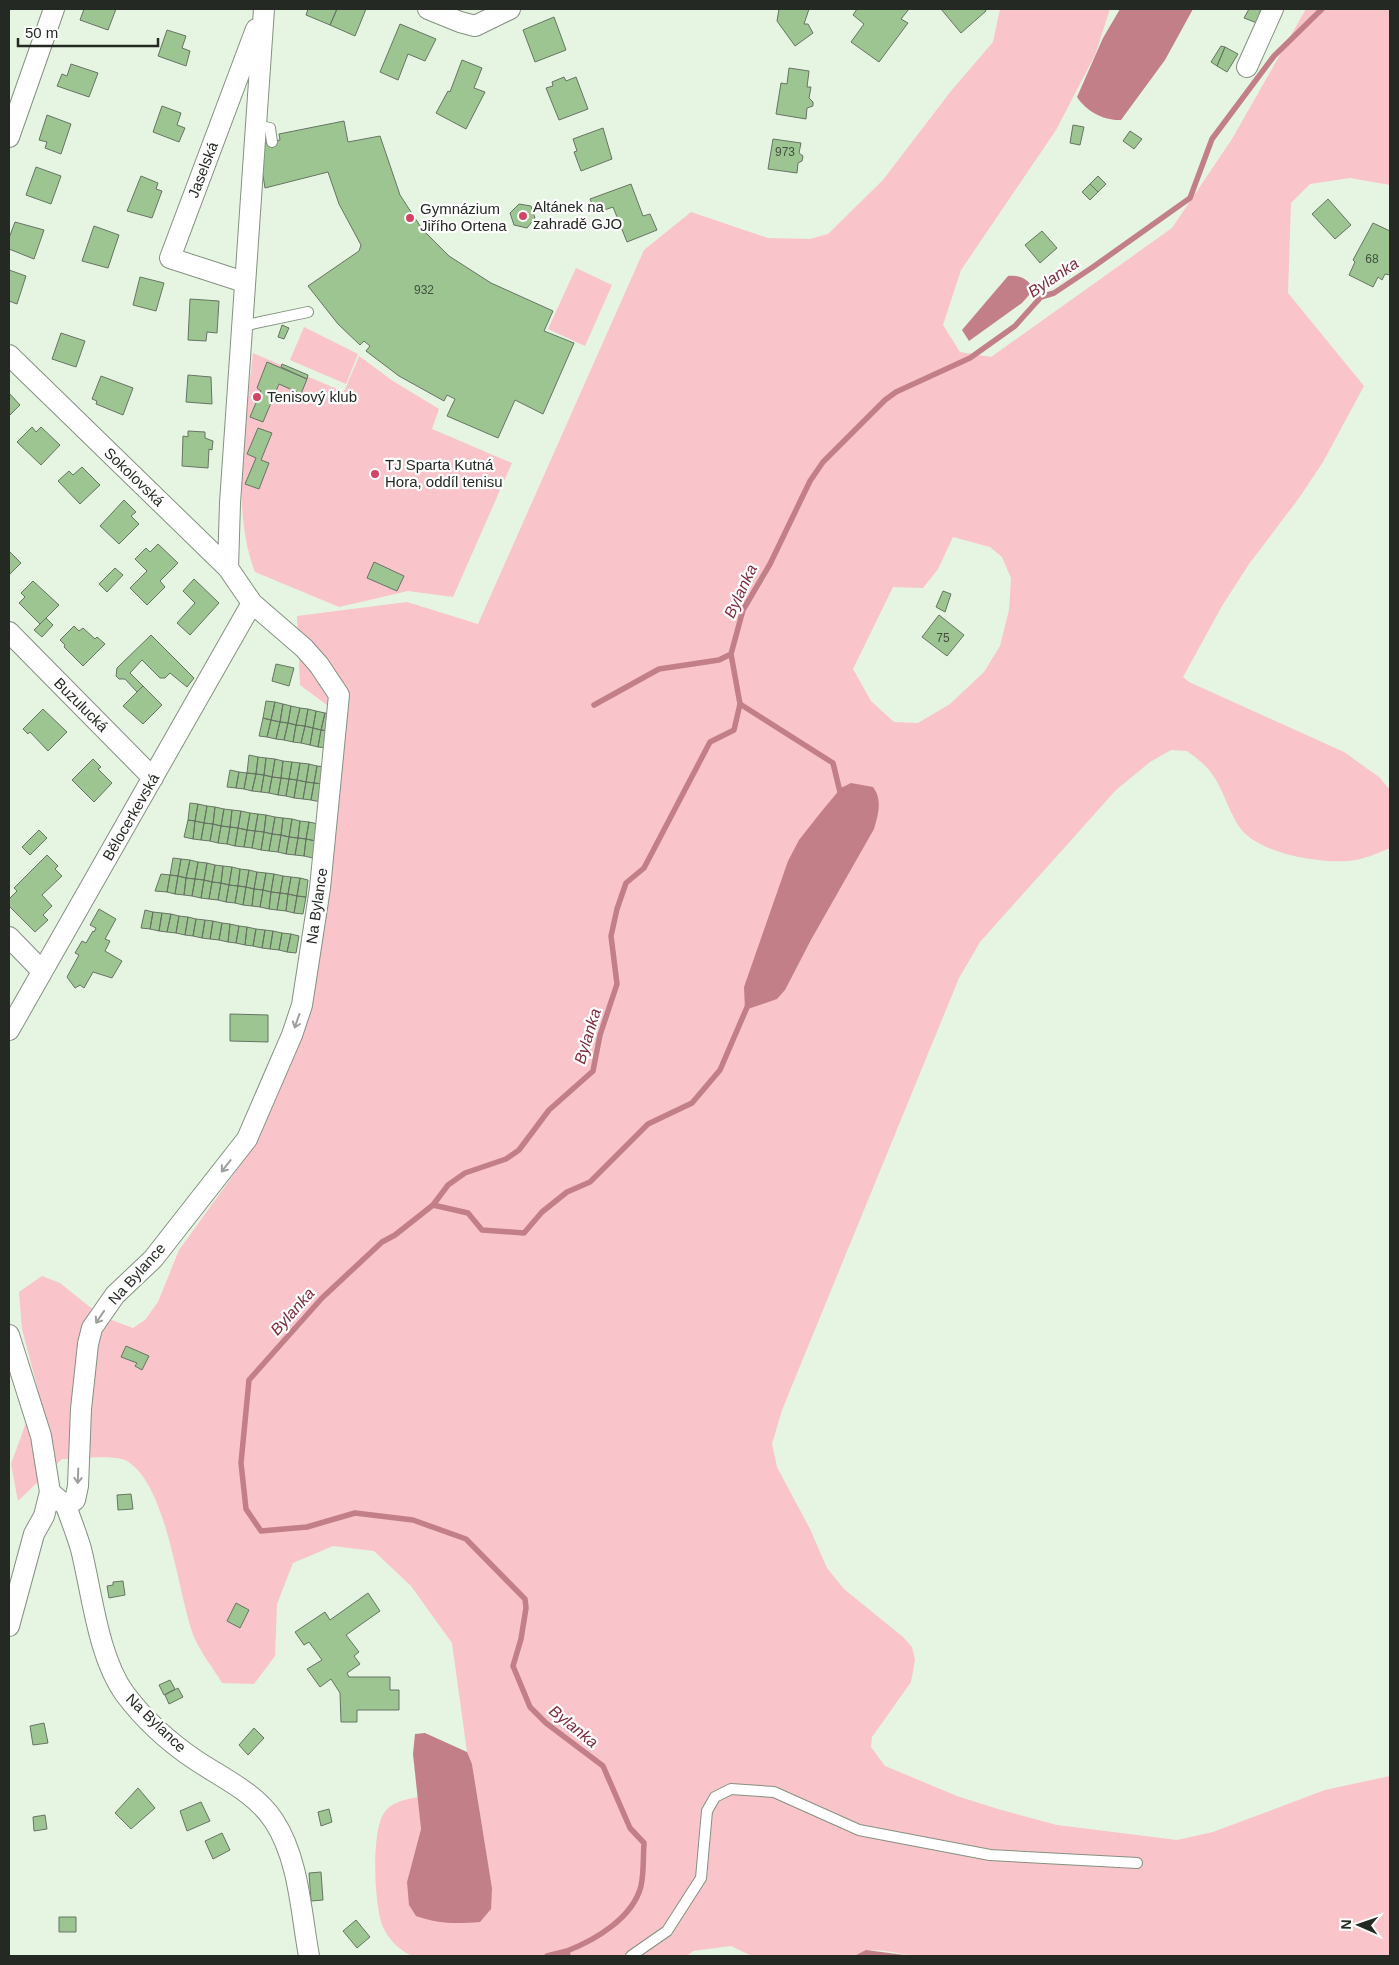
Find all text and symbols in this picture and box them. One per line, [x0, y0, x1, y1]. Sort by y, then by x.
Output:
scale bar [18, 15, 158, 47]
text: 50 m [25, 24, 58, 41]
street label: Jaselská [184, 139, 221, 200]
house number: 973 [775, 145, 795, 159]
place label: Altánek na zahradě GJO [533, 198, 622, 232]
place label: Gymnázium Jiřího Ortena [420, 200, 507, 234]
marker: Altánek na zahradě GJO [517, 210, 529, 222]
marker: Gymnázium Jiřího Ortena [404, 212, 416, 224]
house number: 68 [1365, 252, 1379, 266]
water label: Bylanka [1025, 254, 1082, 300]
house number: 932 [414, 283, 434, 297]
place label: Tenisový klub [267, 388, 357, 405]
marker: Tenisový klub [251, 391, 263, 403]
street label: Sokolovská [101, 444, 168, 510]
place label: TJ Sparta Kutná Hora, oddíl tenisu [385, 456, 503, 490]
marker: TJ Sparta Kutná Hora, oddíl tenisu [369, 468, 381, 480]
water label: Bylanka [721, 562, 760, 621]
house number: 75 [936, 631, 950, 645]
street label: Buzulucká [51, 674, 112, 736]
street label: Bělocerkevská [99, 770, 163, 863]
street label: Na Bylance [303, 867, 330, 945]
water label: Bylanka [571, 1006, 604, 1066]
one-way arrow [292, 1012, 301, 1028]
one-way arrow [221, 1159, 231, 1173]
street label: Na Bylance [105, 1239, 169, 1308]
water label: Bylanka [267, 1284, 318, 1338]
one-way arrow [95, 1310, 105, 1324]
one-way arrow [74, 1468, 83, 1484]
street label: Na Bylance [123, 1690, 190, 1755]
water label: Bylanka [546, 1702, 601, 1751]
north arrow [1334, 1900, 1384, 1950]
text: N [1338, 1919, 1354, 1930]

